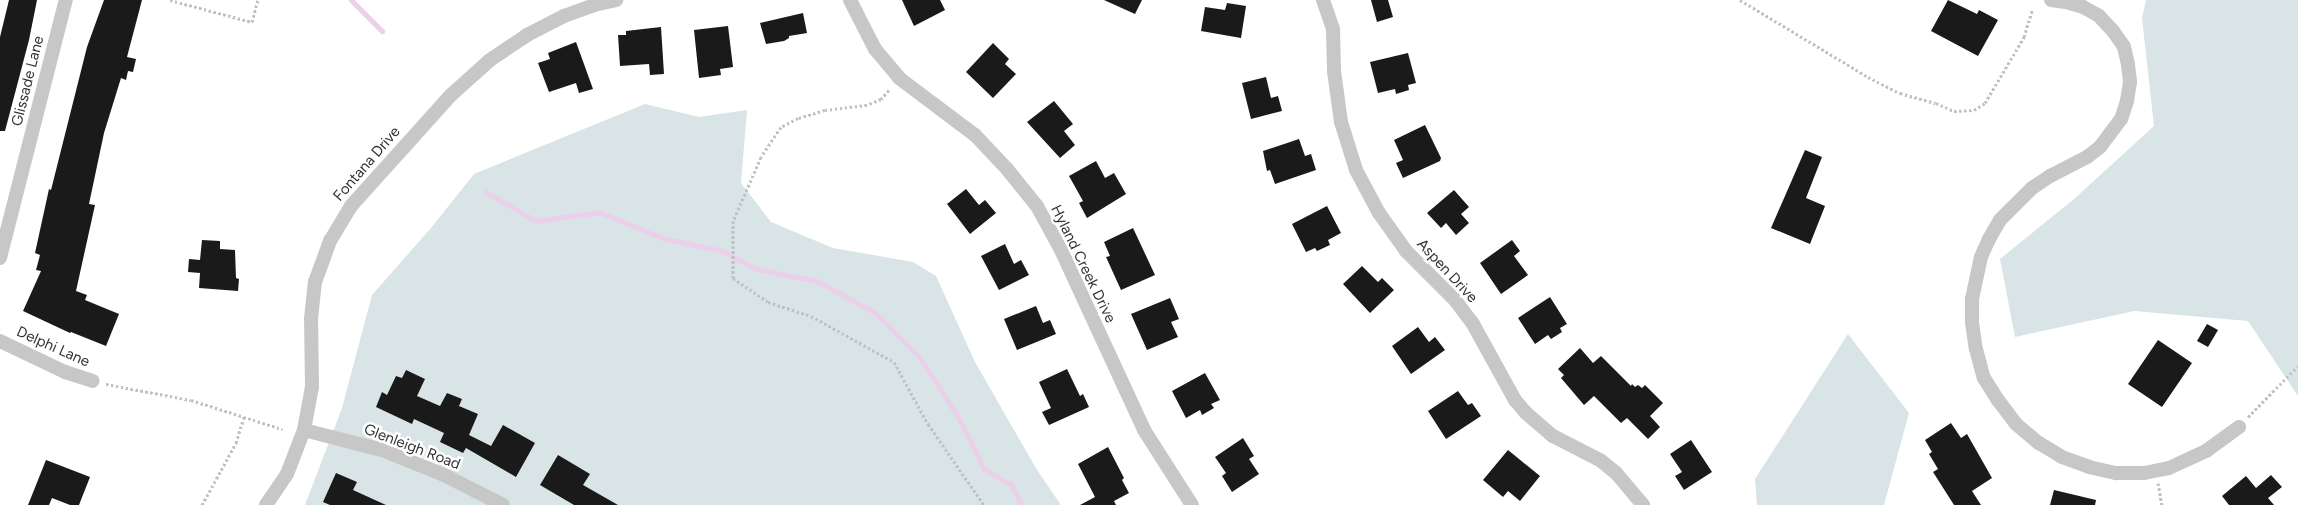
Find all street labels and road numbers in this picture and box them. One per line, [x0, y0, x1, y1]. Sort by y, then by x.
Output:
street label: Glissade Lane [8, 34, 48, 128]
street label: Fontana Drive [330, 123, 404, 205]
street label: Hyland Creek Drive [1047, 202, 1119, 326]
street label: Aspen Drive [1413, 235, 1481, 307]
street label: Delphi Lane [14, 323, 92, 371]
street label: Glenleigh Road [361, 420, 463, 474]

